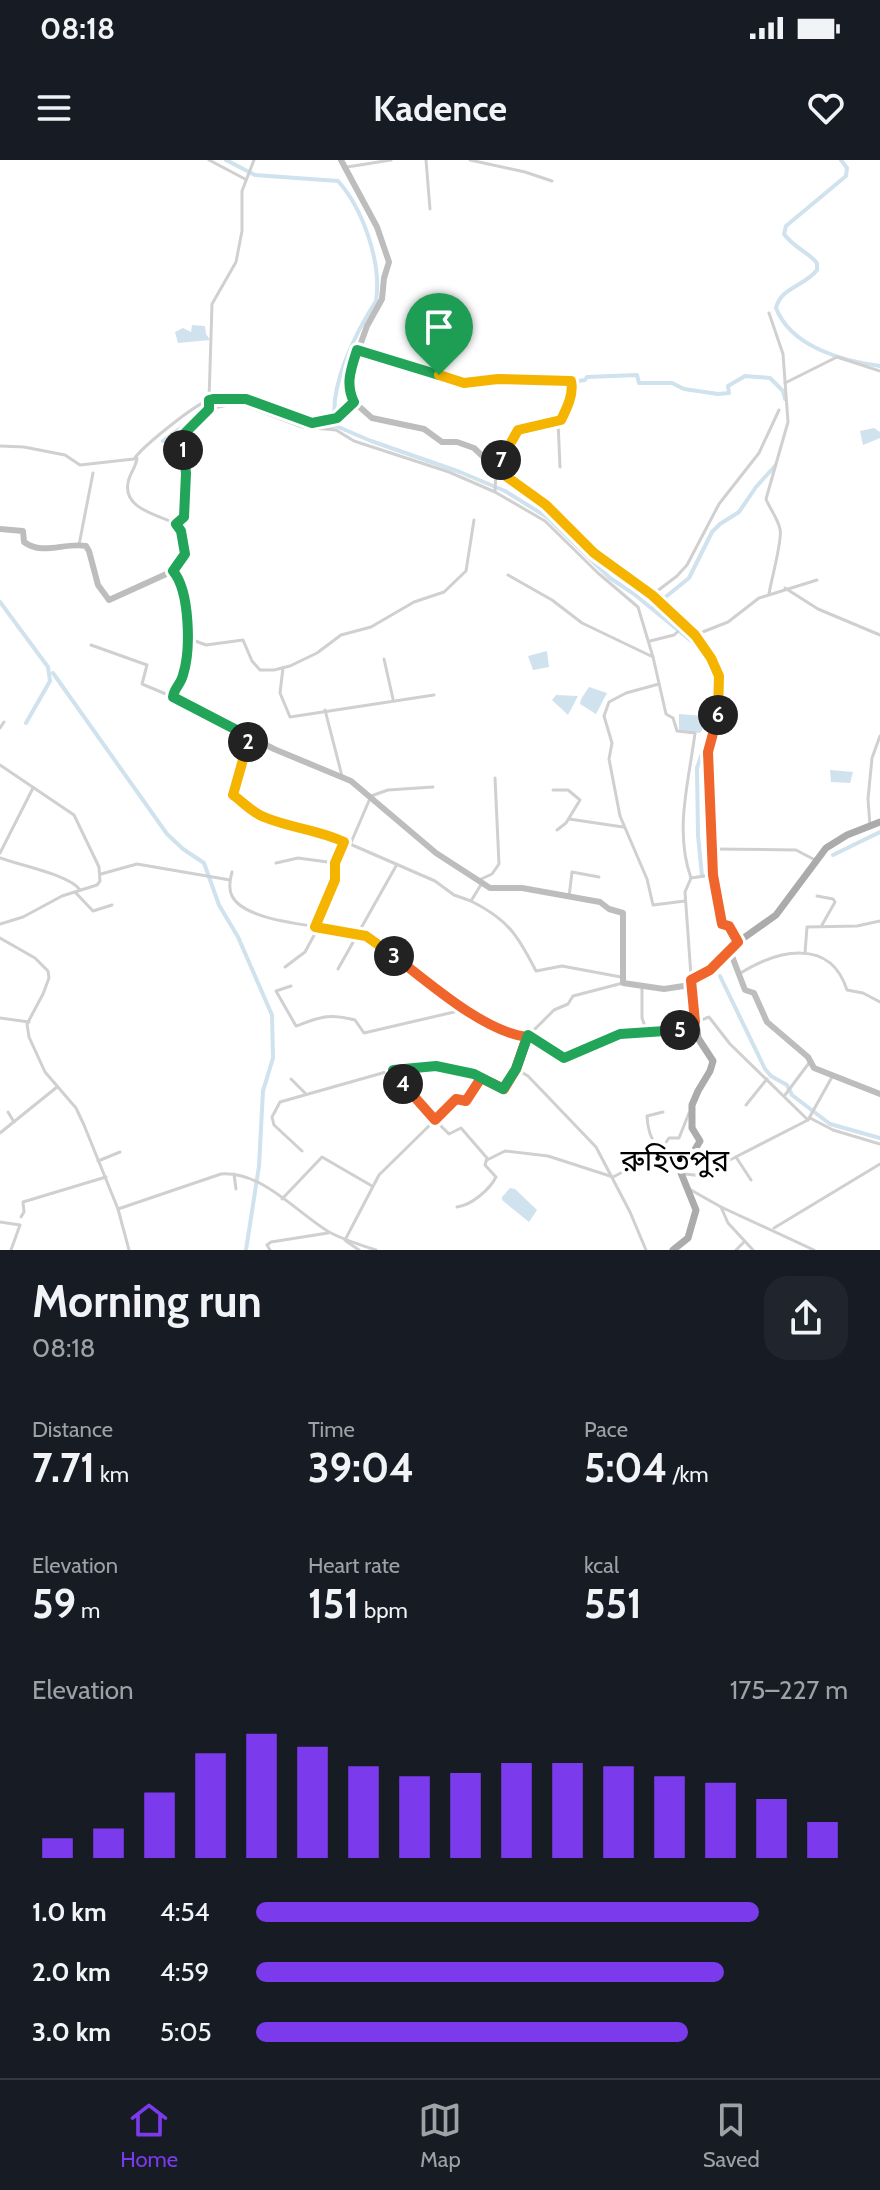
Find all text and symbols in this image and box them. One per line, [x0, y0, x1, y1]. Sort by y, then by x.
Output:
text: 08:18 [40, 10, 115, 47]
icon: menu [32, 86, 76, 130]
text: Kadence [373, 86, 507, 130]
icon: heart [804, 86, 848, 130]
pin [405, 293, 473, 375]
icon: arrive [417, 305, 461, 349]
pin: 1 [163, 430, 203, 470]
text: 1 [179, 436, 187, 463]
pin: 7 [481, 440, 521, 480]
text: 7 [495, 446, 507, 473]
pin: 6 [698, 695, 738, 735]
text: 6 [712, 701, 724, 728]
pin: 2 [228, 722, 268, 762]
text: 2 [242, 728, 254, 755]
pin: 3 [374, 936, 414, 976]
text: 3 [388, 942, 400, 969]
pin: 5 [660, 1010, 700, 1050]
text: 5 [674, 1016, 686, 1043]
pin: 4 [383, 1064, 423, 1104]
text: 4 [396, 1070, 410, 1097]
district label: রুহিতপুর [620, 1142, 730, 1179]
text: Morning run [32, 1275, 262, 1328]
button: share [764, 1276, 848, 1360]
text: 08:18 [32, 1332, 96, 1364]
text: Distance [32, 1416, 113, 1443]
text: Time [308, 1416, 355, 1443]
text: Pace [584, 1416, 628, 1443]
text: 7.71 [32, 1443, 95, 1492]
text: 39:04 [308, 1443, 414, 1492]
text: 5:04 [584, 1443, 667, 1492]
text: km [95, 1461, 129, 1488]
text: /km [667, 1461, 709, 1488]
text: Elevation [32, 1552, 118, 1579]
text: Heart rate [308, 1552, 400, 1579]
text: kcal [584, 1552, 619, 1579]
text: 59 [32, 1579, 76, 1628]
text: 151 [308, 1579, 359, 1628]
text: 551 [584, 1579, 642, 1628]
text: m [76, 1597, 100, 1624]
text: bpm [359, 1597, 408, 1624]
text: Elevation [32, 1674, 134, 1706]
text: 175–227 m [730, 1674, 848, 1706]
text: 1.0 km [32, 1896, 107, 1928]
text: 4:54 [160, 1896, 210, 1928]
text: 2.0 km [32, 1956, 111, 1988]
text: 4:59 [160, 1956, 209, 1988]
text: 3.0 km [32, 2016, 111, 2048]
text: 5:05 [160, 2016, 212, 2048]
tab: Home [120, 2098, 178, 2173]
tab: Map [418, 2098, 462, 2173]
tab: Saved [703, 2098, 760, 2173]

